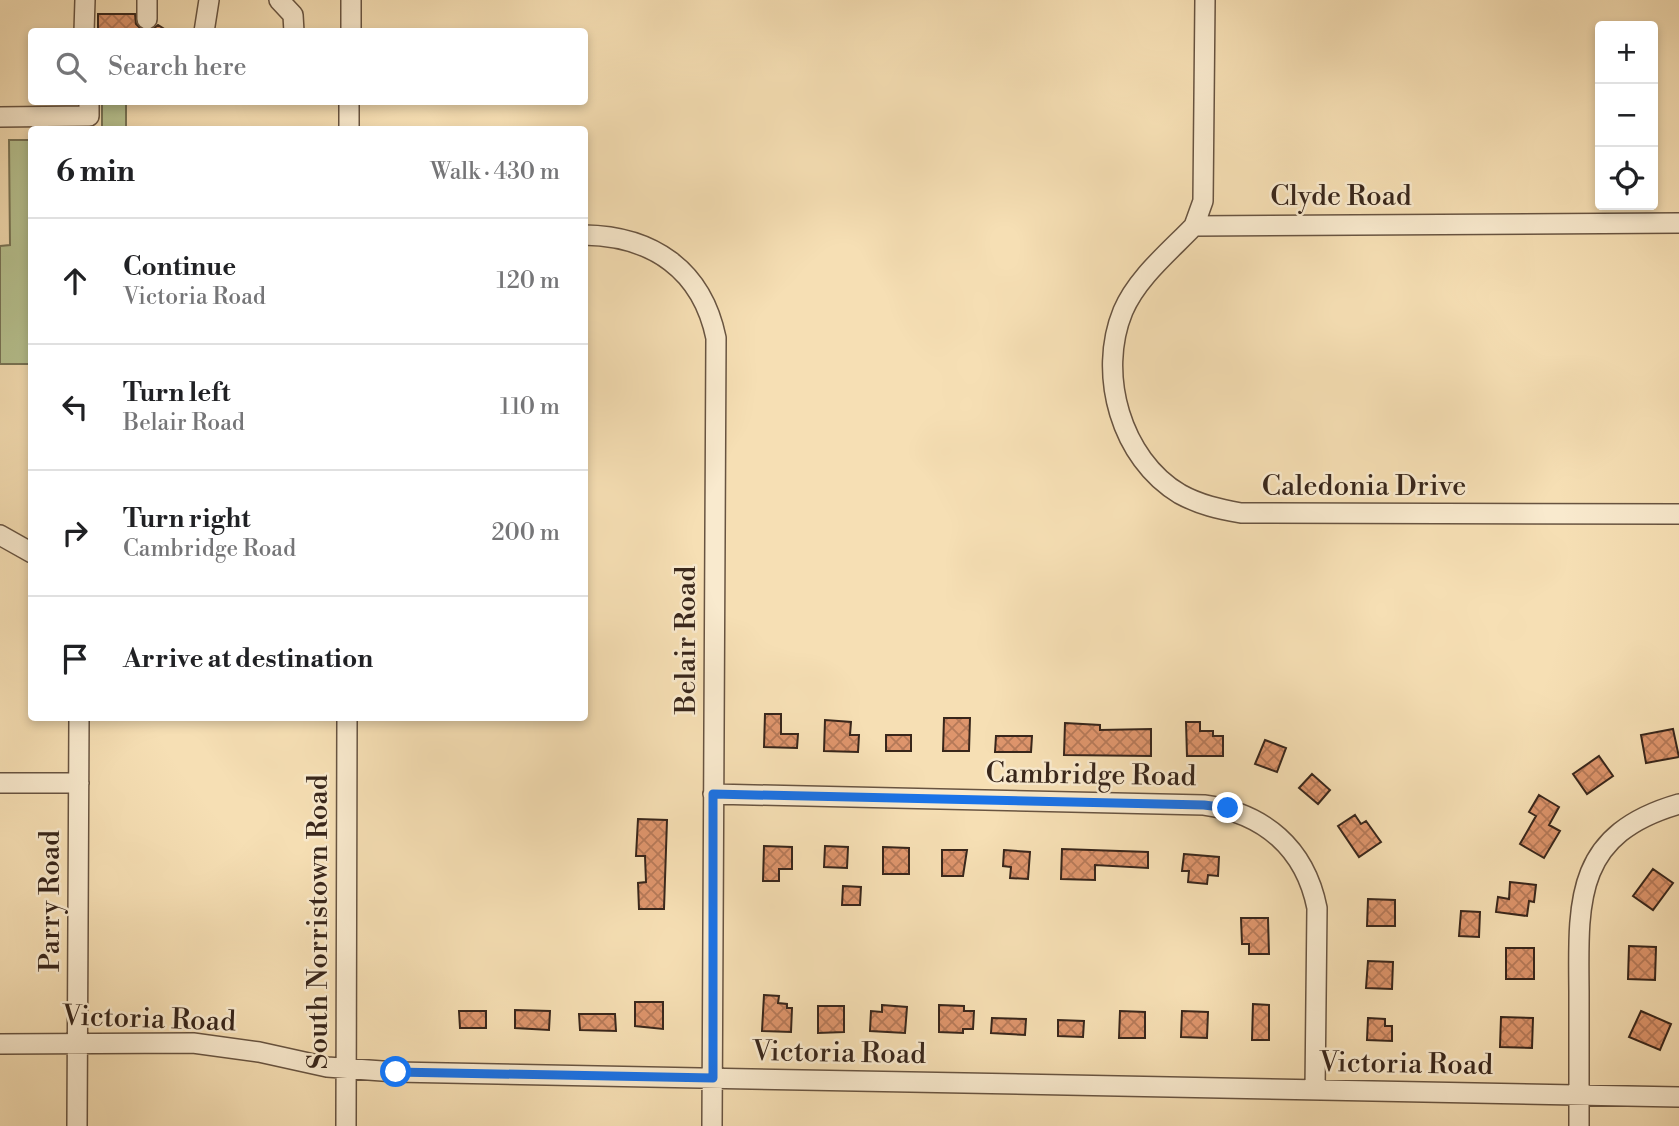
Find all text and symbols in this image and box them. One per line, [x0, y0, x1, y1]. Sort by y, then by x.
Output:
map controls [1595, 21, 1658, 210]
button: + [1595, 21, 1658, 84]
search box [28, 28, 588, 105]
icon: search [52, 48, 90, 86]
text: Search here [108, 51, 247, 83]
button: − [1595, 84, 1658, 147]
button: locate [1595, 147, 1658, 210]
text: 6 min [56, 153, 135, 191]
text: Walk · 430 m [430, 158, 560, 186]
street label: Clyde Road [1270, 179, 1412, 214]
text: Continue [123, 251, 236, 283]
icon: ahead [56, 262, 94, 300]
text: 120 m [496, 267, 560, 295]
text: Victoria Road [123, 283, 266, 311]
text: Turn left [123, 377, 231, 409]
icon: left [56, 388, 94, 426]
text: 110 m [500, 393, 560, 421]
text: Belair Road [123, 409, 245, 437]
street label: Caledonia Drive [1262, 469, 1466, 504]
text: Turn right [123, 503, 251, 535]
icon: right [56, 514, 94, 552]
text: 200 m [492, 519, 560, 547]
text: Cambridge Road [123, 535, 296, 563]
street label: Belair Road [669, 566, 704, 715]
icon: arrive [56, 640, 94, 678]
text: Arrive at destination [123, 643, 373, 675]
street label: Cambridge Road [985, 756, 1197, 794]
street label: South Norristown Road [301, 774, 336, 1070]
route end [1212, 792, 1243, 823]
street label: Parry Road [33, 830, 68, 972]
street label: Victoria Road [60, 998, 237, 1040]
street label: Victoria Road [751, 1034, 926, 1072]
street label: Victoria Road [1318, 1045, 1493, 1083]
route start [380, 1056, 411, 1087]

